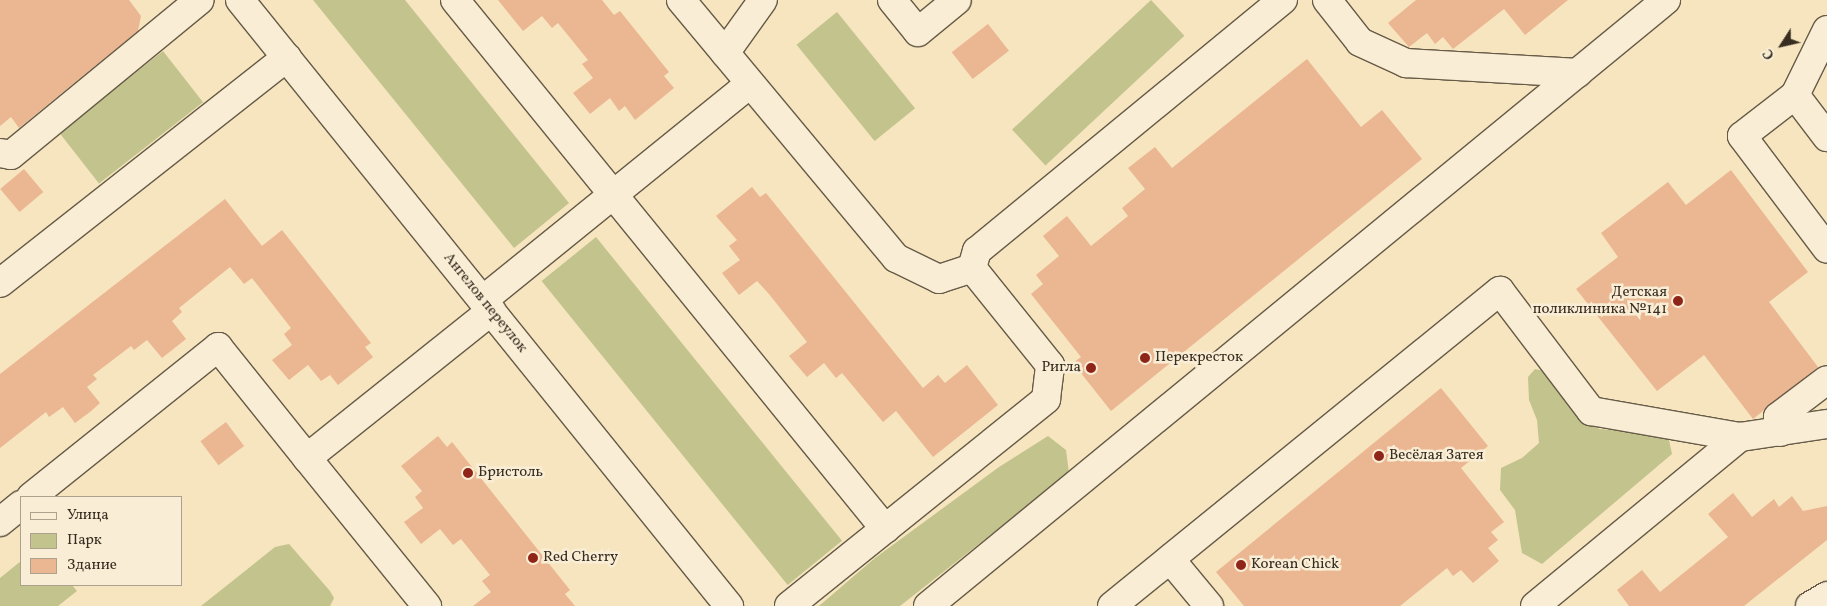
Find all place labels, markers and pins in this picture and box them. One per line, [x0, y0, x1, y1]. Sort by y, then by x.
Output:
place label: Детская поликлиника №141 [1533, 283, 1667, 318]
marker: Детская поликлиника №141 [1671, 294, 1685, 308]
place label: Перекресток [1155, 349, 1243, 367]
marker: Перекресток [1139, 352, 1151, 364]
place label: Ригла [1041, 359, 1081, 377]
marker: Ригла [1085, 362, 1097, 374]
place label: Весёлая Затея [1389, 447, 1484, 465]
marker: Весёлая Затея [1373, 450, 1385, 462]
place label: Бристоль [478, 464, 543, 482]
marker: Бристоль [462, 467, 474, 479]
place label: Red Cherry [543, 549, 618, 567]
marker: Red Cherry [527, 552, 539, 564]
place label: Korean Chick [1251, 556, 1339, 574]
marker: Korean Chick [1235, 559, 1247, 571]

